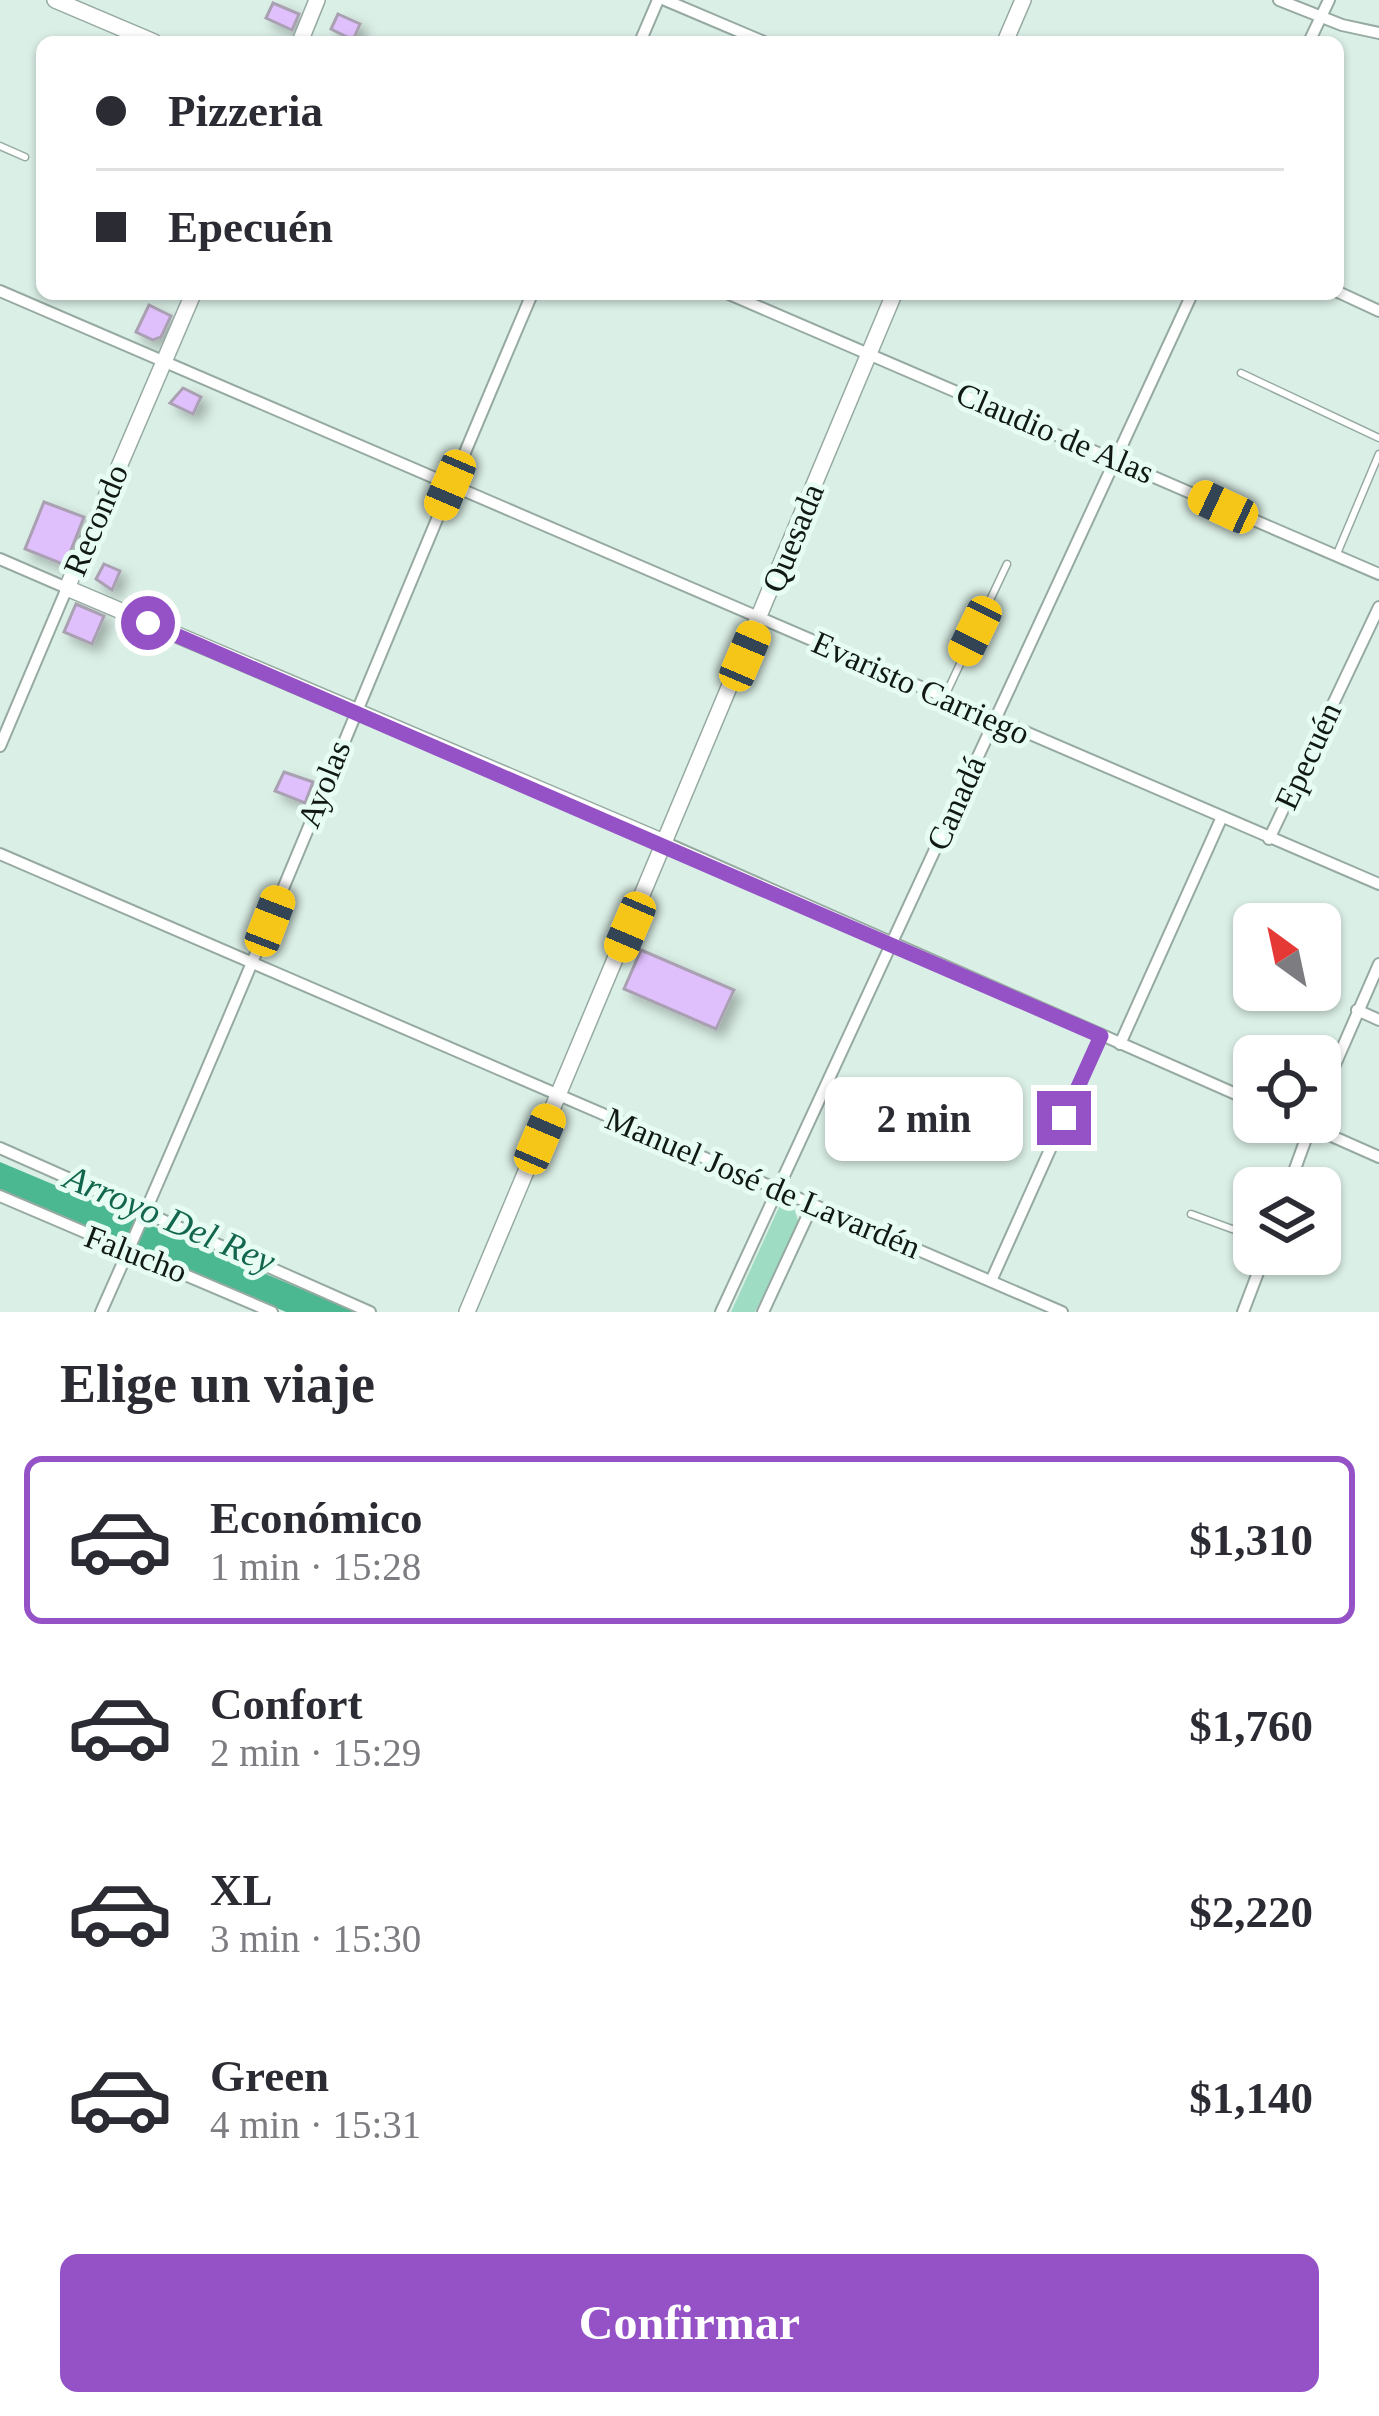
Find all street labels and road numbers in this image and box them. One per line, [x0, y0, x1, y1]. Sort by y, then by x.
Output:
street label: Claudio de Alas [951, 375, 1159, 491]
street label: Recondo [57, 459, 135, 581]
street label: Quesada [755, 478, 831, 597]
street label: Evaristo Carriego [807, 624, 1035, 752]
street label: Epecuén [1268, 697, 1348, 815]
street label: Ayolas [290, 735, 358, 833]
street label: Canadá [919, 750, 993, 856]
street label: Manuel José de Lavardén [600, 1100, 926, 1266]
street label: Falucho [80, 1218, 192, 1290]

